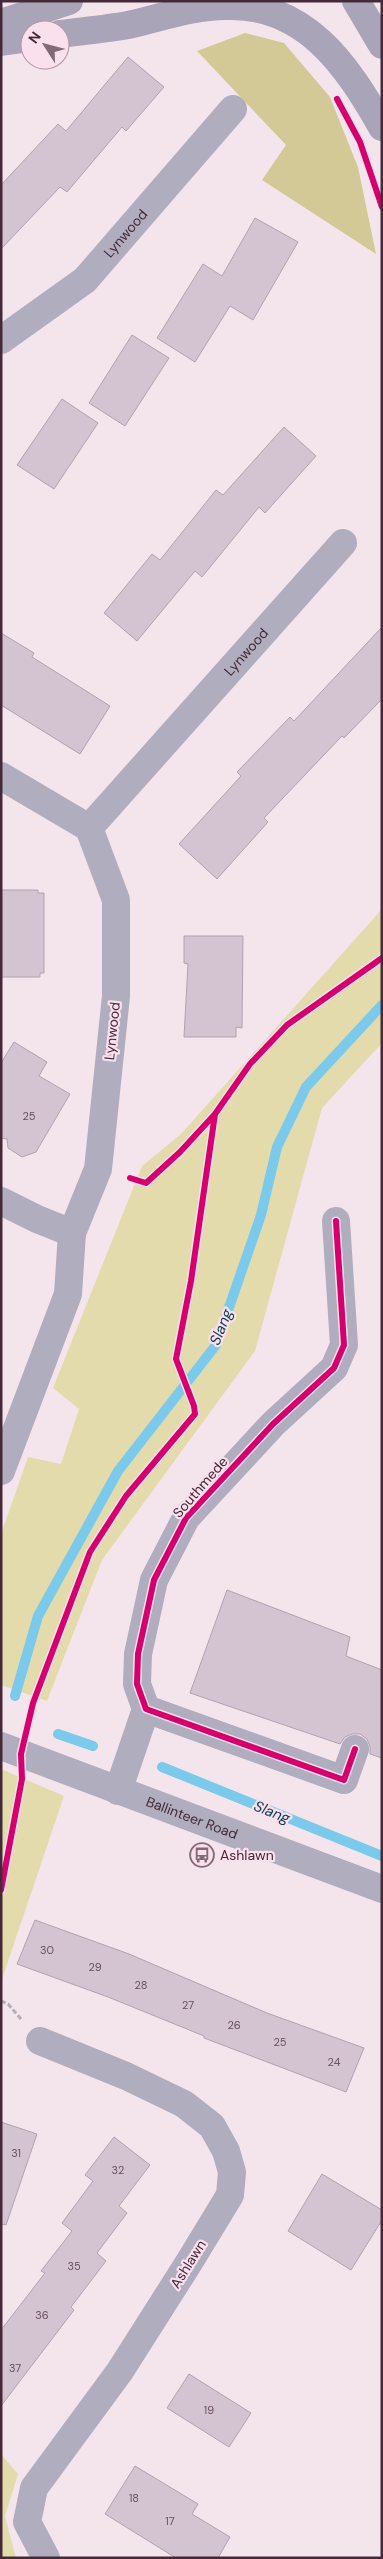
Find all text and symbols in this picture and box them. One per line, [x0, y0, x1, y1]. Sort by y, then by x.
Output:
north arrow [20, 20, 70, 70]
text: N [24, 28, 45, 47]
street label: Lynwood [100, 205, 151, 261]
street label: Lynwood [220, 624, 272, 680]
street label: Lynwood [100, 1001, 124, 1061]
house number: 25 [22, 1109, 36, 1123]
water label: Slang [205, 1305, 238, 1348]
street label: Southmede [169, 1453, 231, 1521]
street label: Ballinteer Road [144, 1792, 240, 1843]
water label: Slang [251, 1796, 294, 1829]
bus stop icon: Ashlawn [189, 1842, 215, 1868]
place label: Ashlawn [220, 1846, 274, 1864]
house number: 30 [40, 1943, 54, 1957]
house number: 29 [88, 1960, 102, 1974]
house number: 28 [135, 1978, 147, 1992]
house number: 27 [182, 1998, 194, 2012]
house number: 26 [227, 2018, 241, 2032]
house number: 25 [273, 2035, 287, 2049]
house number: 24 [328, 2055, 341, 2069]
house number: 31 [11, 2146, 21, 2160]
house number: 32 [112, 2163, 124, 2177]
street label: Ashlawn [166, 2236, 210, 2292]
house number: 35 [67, 2259, 81, 2273]
house number: 36 [35, 2308, 49, 2322]
house number: 37 [9, 2361, 21, 2375]
house number: 19 [204, 2403, 214, 2417]
house number: 18 [129, 2491, 139, 2505]
house number: 17 [165, 2514, 175, 2528]

